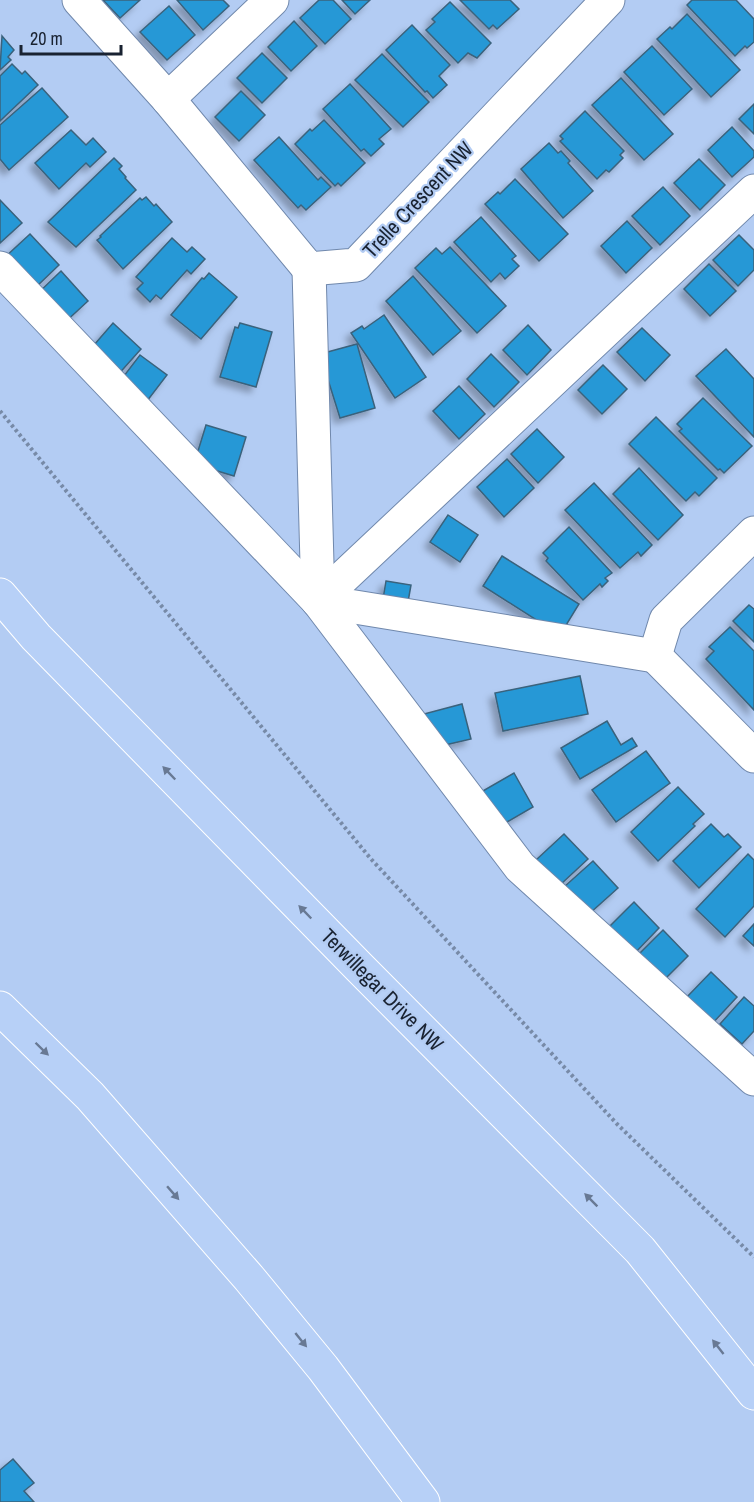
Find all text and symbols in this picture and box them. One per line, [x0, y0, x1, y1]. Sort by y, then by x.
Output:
scale bar [21, 18, 122, 56]
text: 20 m [30, 26, 63, 51]
street label: Trelle Crescent NW [356, 135, 480, 264]
one-way arrow [162, 766, 176, 781]
one-way arrow [299, 906, 313, 920]
street label: Terwillegar Drive NW [315, 922, 451, 1058]
one-way arrow [34, 1042, 49, 1056]
one-way arrow [166, 1185, 179, 1200]
one-way arrow [584, 1193, 598, 1207]
one-way arrow [294, 1332, 307, 1348]
one-way arrow [712, 1340, 724, 1355]

